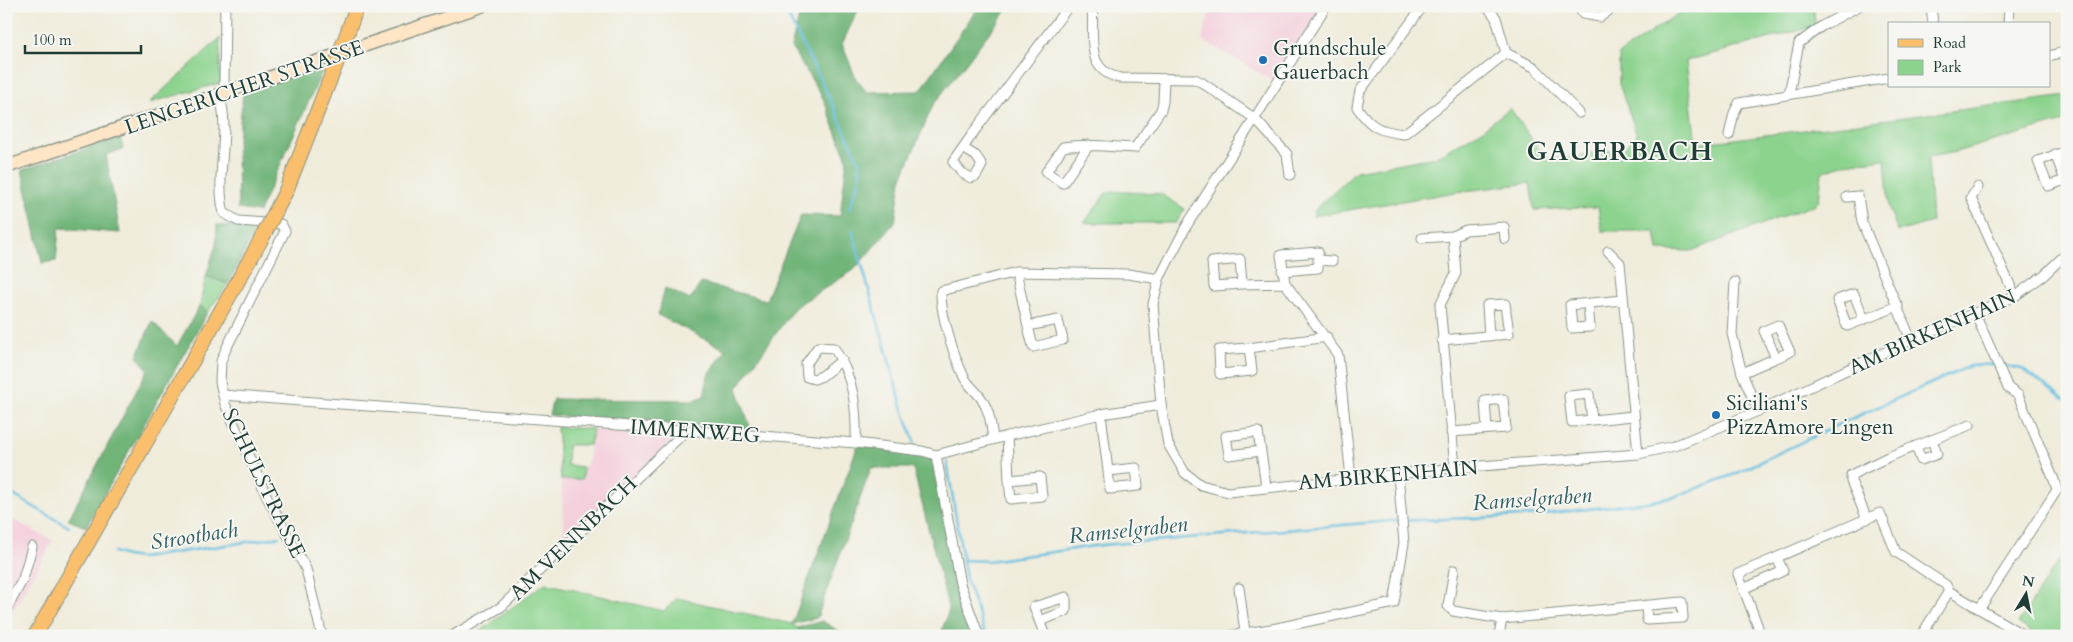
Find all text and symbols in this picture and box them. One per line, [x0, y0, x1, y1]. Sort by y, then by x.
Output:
scale bar [25, 22, 141, 54]
legend [1888, 22, 2050, 88]
text: 100 m [32, 30, 72, 50]
street label: LENGERICHER STRASSE [121, 33, 368, 142]
text: Road [1933, 33, 1966, 53]
place label: Grundschule Gauerbach [1273, 34, 1386, 87]
marker: Grundschule Gauerbach [1257, 54, 1269, 66]
text: Park [1933, 57, 1962, 77]
district label: GAUERBACH [1527, 134, 1713, 169]
street label: AM BIRKENHAIN [1844, 282, 2021, 382]
place label: Siciliani's PizzAmore Lingen [1726, 389, 1894, 442]
street label: SCHULSTRASSE [215, 403, 312, 563]
marker: Siciliani's PizzAmore Lingen [1710, 409, 1722, 421]
street label: IMMENWEG [629, 412, 761, 451]
street label: AM BIRKENHAIN [1297, 453, 1479, 498]
street label: AM VENNBACH [503, 470, 644, 607]
water label: Ramselgraben [1471, 480, 1593, 518]
water label: Ramselgraben [1067, 509, 1189, 551]
water label: Strootbach [148, 514, 240, 558]
north arrow [2000, 570, 2050, 620]
text: N [2021, 571, 2036, 592]

